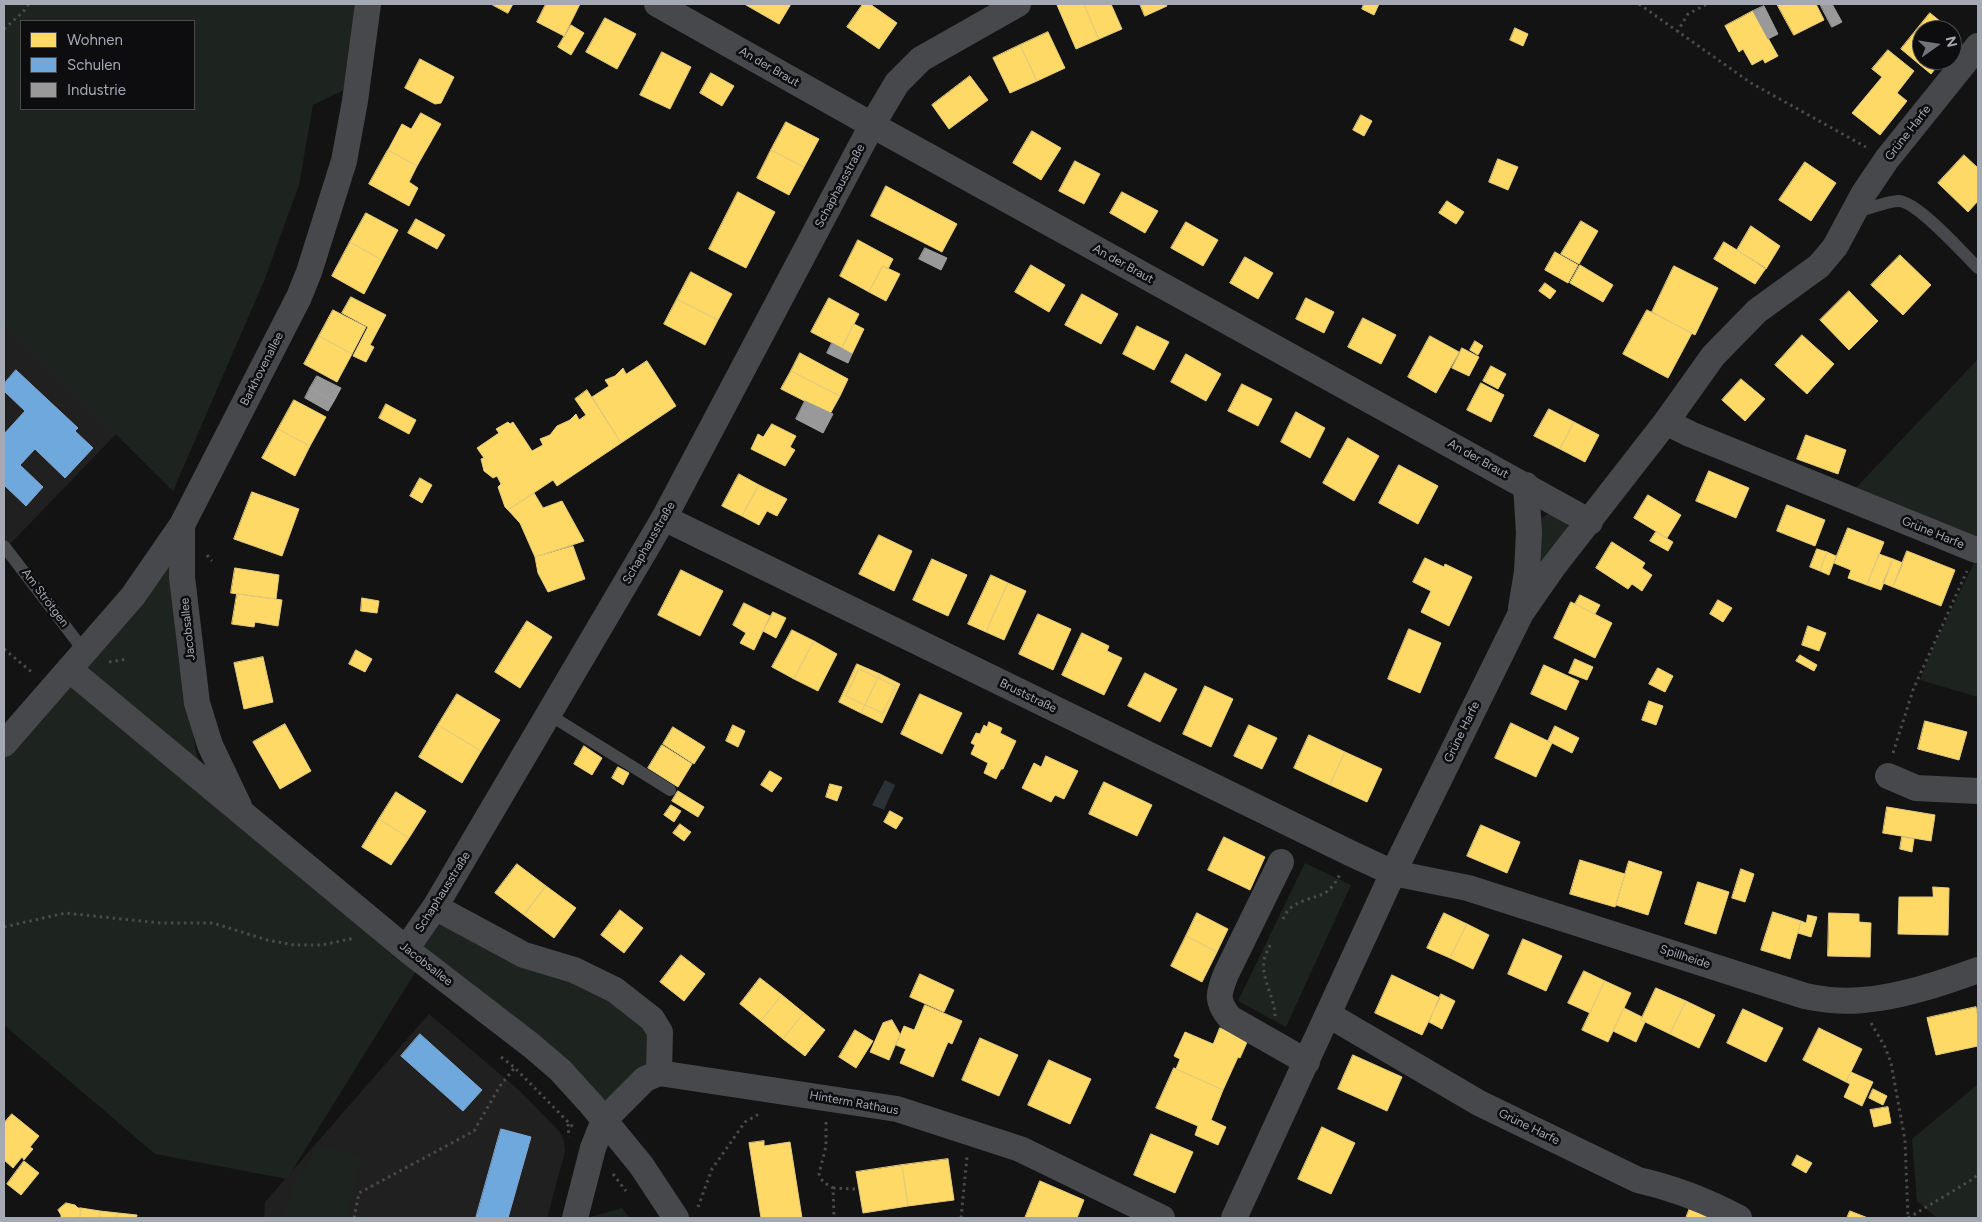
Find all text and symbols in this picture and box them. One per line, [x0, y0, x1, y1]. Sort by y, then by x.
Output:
legend [20, 20, 195, 110]
north arrow [1912, 20, 1962, 70]
text: Wohnen [67, 31, 123, 49]
text: N [1942, 35, 1961, 49]
street label: An der Braut [736, 44, 802, 90]
text: Schulen [67, 56, 121, 74]
text: Industrie [67, 81, 126, 99]
street label: Grüne Harfe [1882, 102, 1934, 164]
street label: Schaphausstraße [812, 142, 868, 230]
street label: An der Braut [1090, 241, 1156, 287]
street label: Barkhovenallee [237, 330, 287, 408]
street label: An der Braut [1445, 436, 1511, 482]
street label: Schaphausstraße [620, 499, 678, 587]
street label: Grüne Harfe [1900, 514, 1966, 552]
street label: Am Strötgen [18, 566, 72, 630]
street label: Jacobsallee [178, 597, 198, 661]
street label: Bruststraße [997, 676, 1059, 716]
street label: Grüne Harfe [1441, 699, 1483, 765]
street label: Schaphausstraße [412, 849, 474, 935]
street label: Jacobsallee [397, 939, 455, 989]
street label: Spillheide [1658, 942, 1712, 972]
street label: Hinterm Rathaus [808, 1088, 900, 1118]
street label: Grüne Harfe [1496, 1106, 1562, 1148]

